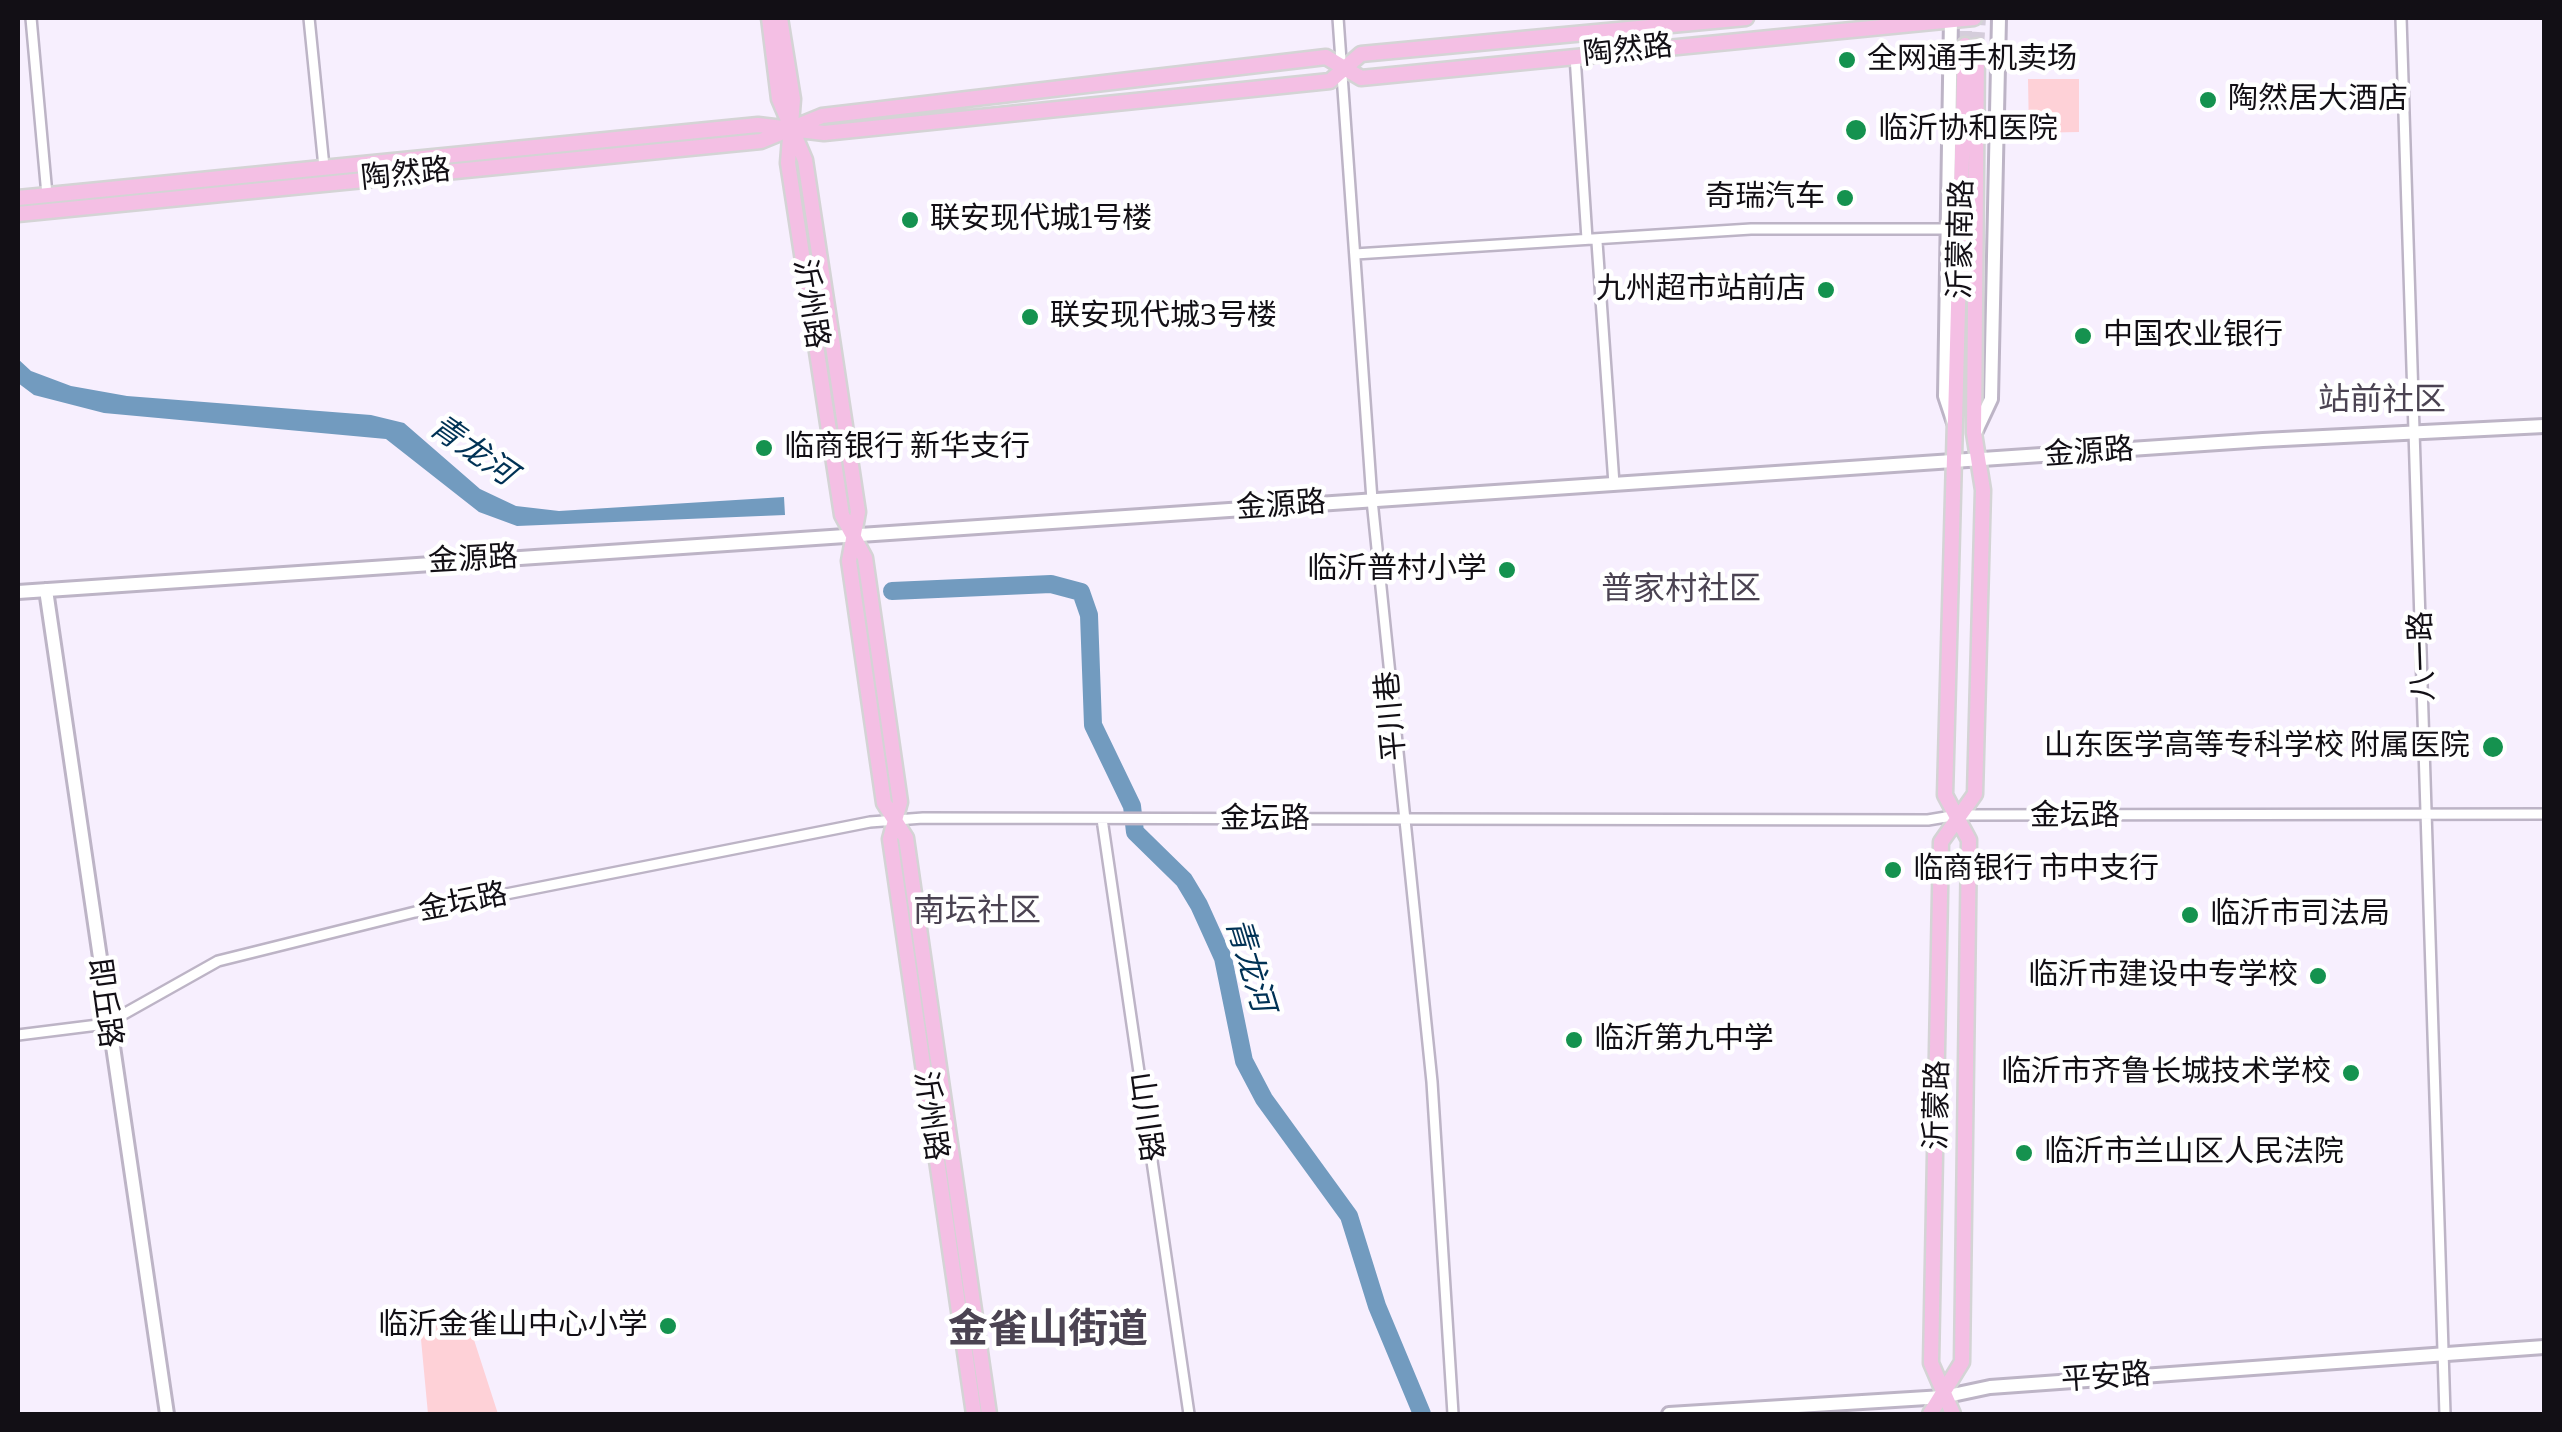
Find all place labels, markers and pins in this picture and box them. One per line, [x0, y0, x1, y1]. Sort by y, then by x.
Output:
place label: 全网通手机卖场 [1867, 42, 2077, 78]
marker: 全网通手机卖场 [1836, 49, 1858, 71]
place label: 陶然居大酒店 [2228, 82, 2408, 118]
marker: 陶然居大酒店 [2197, 89, 2219, 111]
place label: 临沂协和医院 [1878, 112, 2058, 148]
marker: 临沂协和医院 [1843, 117, 1869, 143]
place label: 奇瑞汽车 [1705, 180, 1825, 216]
marker: 奇瑞汽车 [1834, 187, 1856, 209]
place label: 联安现代城1号楼 [930, 202, 1152, 238]
marker: 联安现代城1号楼 [899, 209, 921, 231]
place label: 九州超市站前店 [1596, 272, 1806, 308]
marker: 九州超市站前店 [1815, 279, 1837, 301]
place label: 联安现代城3号楼 [1050, 299, 1277, 335]
marker: 联安现代城3号楼 [1019, 306, 1041, 328]
place label: 中国农业银行 [2103, 318, 2283, 354]
marker: 中国农业银行 [2072, 325, 2094, 347]
place label: 临商银行 新华支行 [784, 430, 1030, 466]
marker: 临商银行 新华支行 [753, 437, 775, 459]
place label: 临沂普村小学 [1307, 552, 1487, 588]
marker: 临沂普村小学 [1496, 559, 1518, 581]
place label: 山东医学高等专科学校 附属医院 [2044, 729, 2470, 765]
marker: 山东医学高等专科学校 附属医院 [2480, 734, 2506, 760]
place label: 临商银行 市中支行 [1913, 852, 2159, 888]
marker: 临商银行 市中支行 [1882, 859, 1904, 881]
place label: 临沂市司法局 [2210, 897, 2390, 933]
marker: 临沂市司法局 [2179, 904, 2201, 926]
place label: 临沂市建设中专学校 [2028, 958, 2298, 994]
marker: 临沂市建设中专学校 [2307, 965, 2329, 987]
place label: 临沂第九中学 [1594, 1022, 1774, 1058]
marker: 临沂第九中学 [1563, 1029, 1585, 1051]
place label: 临沂市齐鲁长城技术学校 [2001, 1055, 2331, 1091]
marker: 临沂市齐鲁长城技术学校 [2340, 1062, 2362, 1084]
place label: 临沂市兰山区人民法院 [2044, 1135, 2344, 1171]
marker: 临沂市兰山区人民法院 [2013, 1142, 2035, 1164]
place label: 临沂金雀山中心小学 [378, 1308, 648, 1344]
marker: 临沂金雀山中心小学 [657, 1315, 679, 1337]

